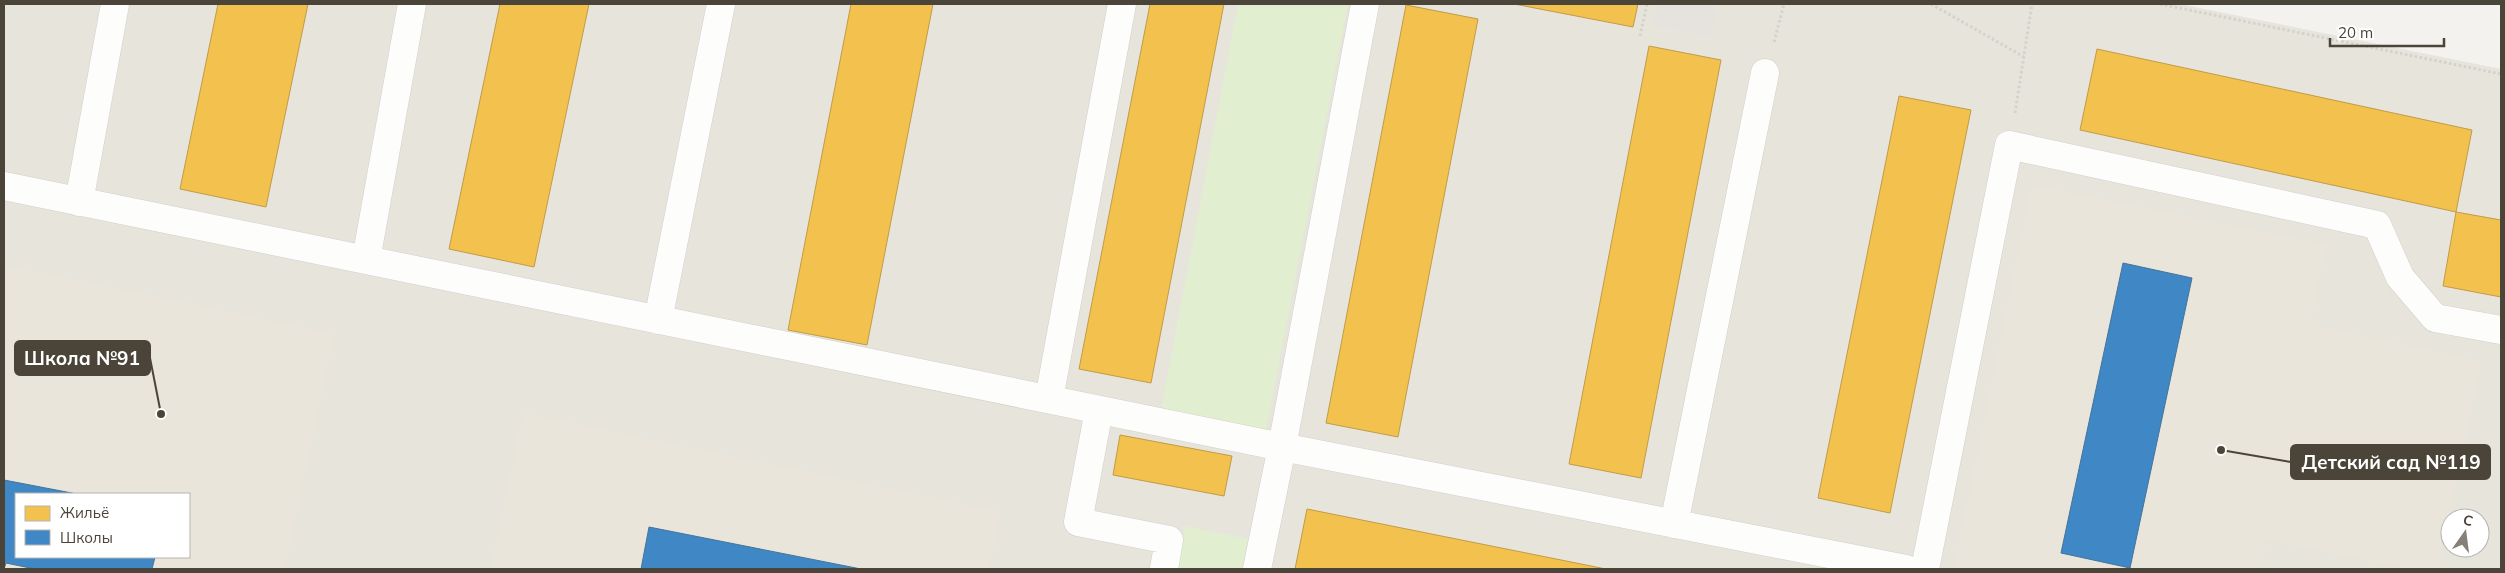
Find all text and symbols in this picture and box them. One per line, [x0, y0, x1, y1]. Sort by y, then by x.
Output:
scale bar [2330, 15, 2444, 47]
text: 20 m [2338, 23, 2373, 42]
callout: Школа №91 [15, 341, 150, 375]
text: Школа №91 [24, 346, 140, 370]
callout: Детский сад №119 [2291, 445, 2490, 479]
text: Детский сад №119 [2301, 450, 2481, 474]
legend [15, 493, 190, 558]
text: Жильё [60, 503, 109, 522]
north arrow [2440, 508, 2490, 558]
text: С [2461, 510, 2475, 530]
text: Школы [60, 528, 113, 547]

